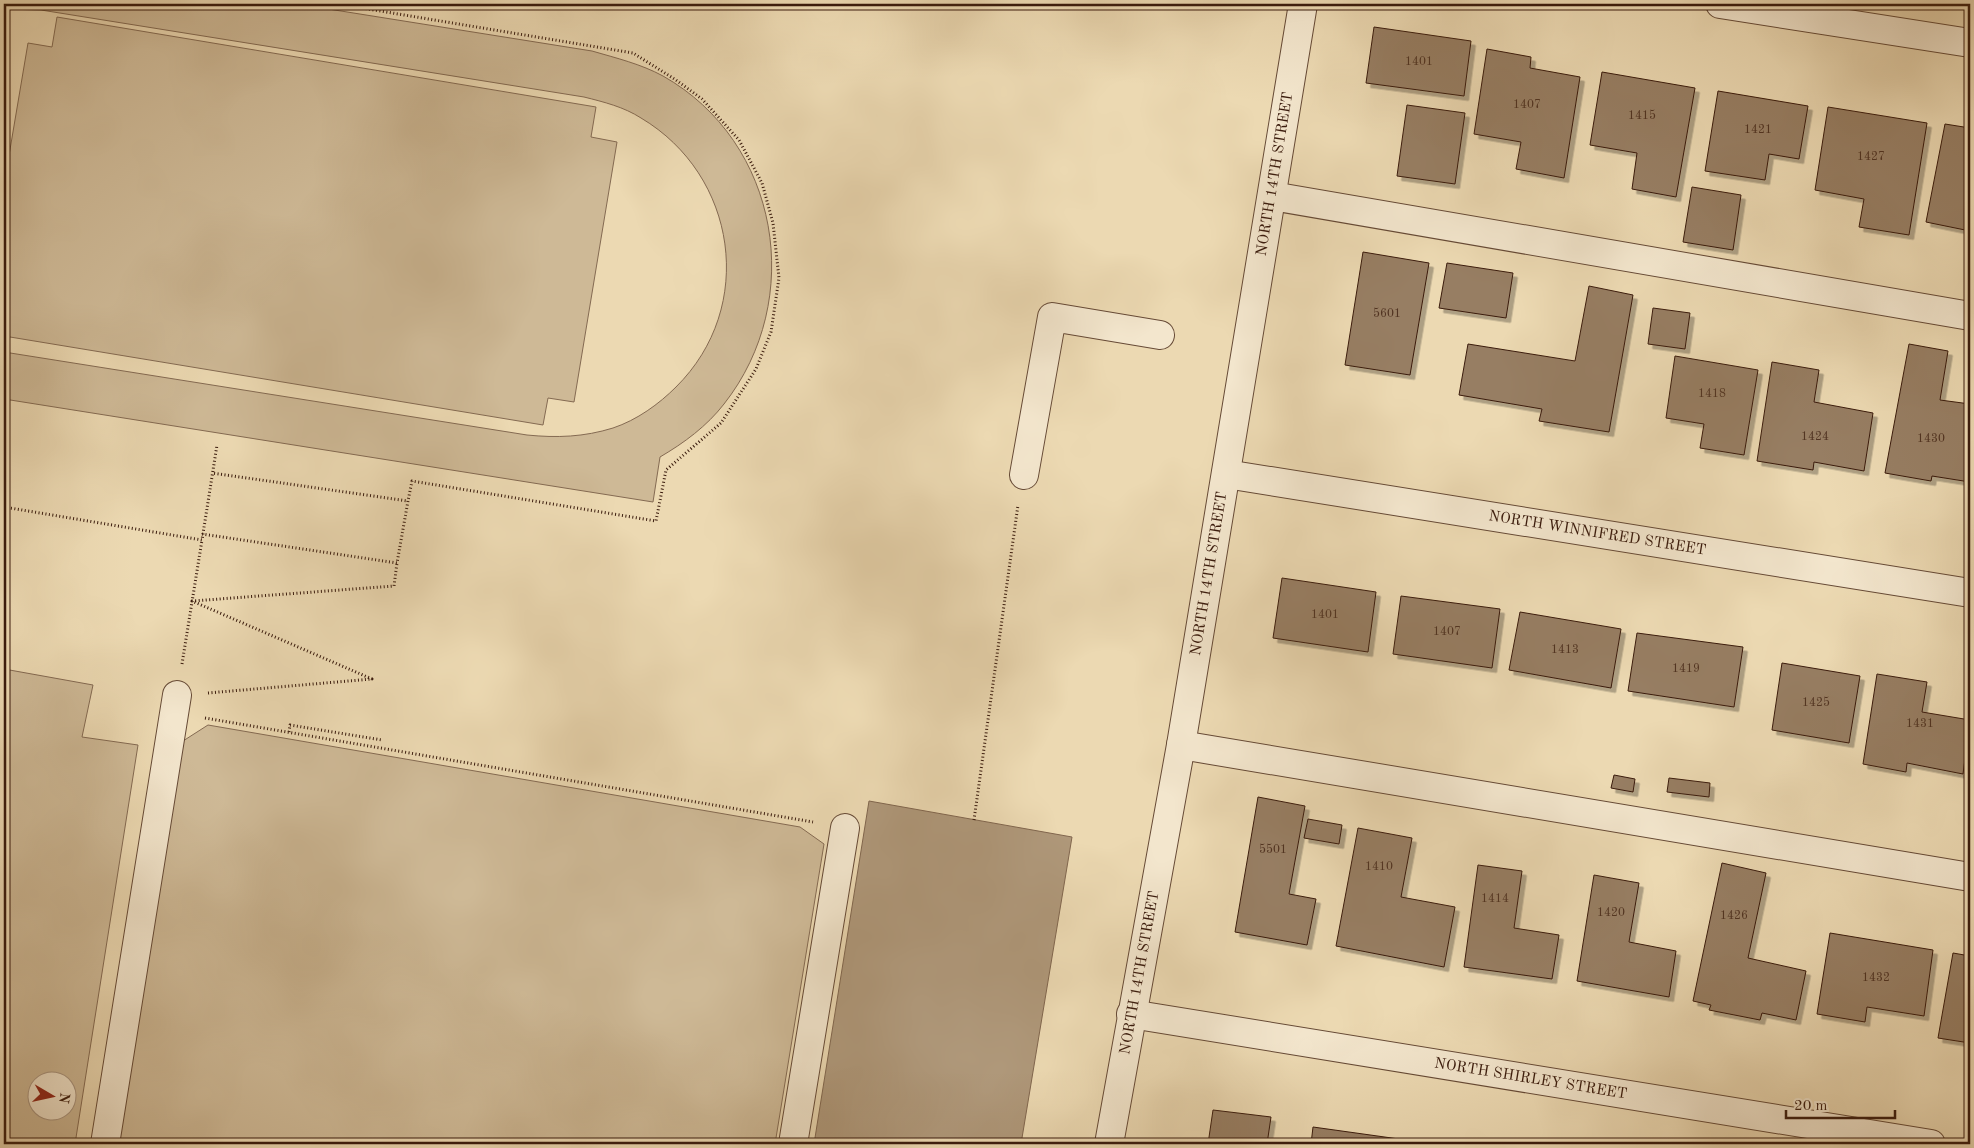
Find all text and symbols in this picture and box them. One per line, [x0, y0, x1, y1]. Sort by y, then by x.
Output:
house number: 1401 [1405, 56, 1433, 68]
street label: NORTH 14TH STREET [1254, 91, 1296, 257]
house number: 1407 [1513, 99, 1541, 111]
house number: 1415 [1628, 109, 1656, 122]
house number: 1421 [1744, 124, 1772, 136]
house number: 1427 [1857, 151, 1885, 163]
house number: 5601 [1373, 307, 1401, 320]
house number: 1418 [1698, 388, 1726, 400]
house number: 1424 [1801, 431, 1829, 443]
house number: 1430 [1917, 433, 1945, 445]
street label: NORTH 14TH STREET [1188, 491, 1230, 657]
street label: NORTH WINNIFRED STREET [1488, 509, 1707, 558]
house number: 1401 [1311, 609, 1339, 621]
house number: 1407 [1433, 626, 1461, 638]
house number: 1413 [1551, 644, 1579, 656]
house number: 1419 [1672, 663, 1700, 675]
house number: 1425 [1802, 696, 1830, 709]
house number: 1431 [1906, 718, 1934, 730]
house number: 5501 [1259, 843, 1287, 856]
house number: 1410 [1365, 861, 1393, 873]
street label: NORTH 14TH STREET [1118, 890, 1162, 1056]
house number: 1414 [1481, 893, 1509, 905]
house number: 1420 [1597, 907, 1625, 919]
house number: 1426 [1720, 910, 1748, 922]
house number: 1432 [1862, 972, 1890, 984]
street label: NORTH SHIRLEY STREET [1433, 1056, 1628, 1102]
north arrow [28, 1070, 78, 1120]
scale bar [1786, 1088, 1895, 1120]
text: N [56, 1091, 72, 1105]
text: 20 m [1794, 1099, 1828, 1114]

